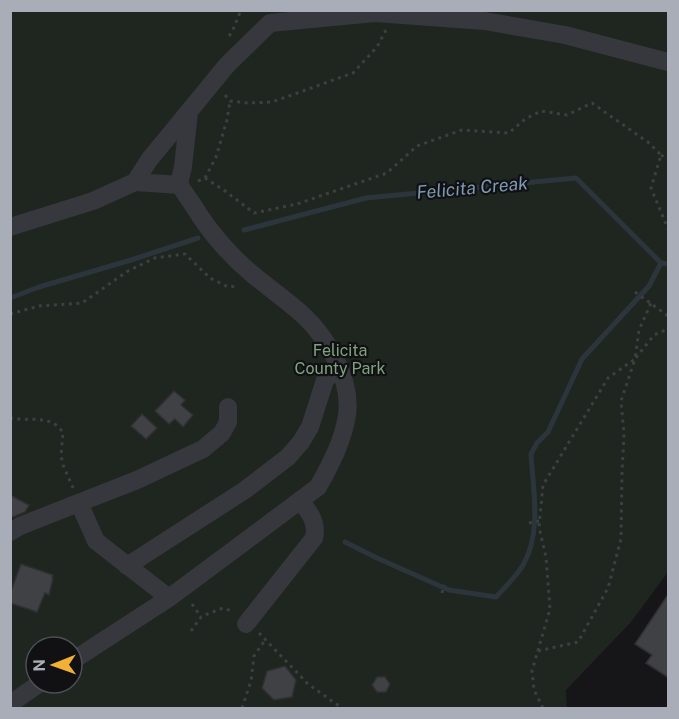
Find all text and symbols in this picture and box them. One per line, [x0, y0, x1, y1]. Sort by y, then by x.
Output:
water label: Felicita Creak [415, 172, 529, 203]
park label: Felicita County Park [294, 341, 386, 378]
north arrow [24, 635, 84, 695]
text: N [30, 659, 49, 672]

